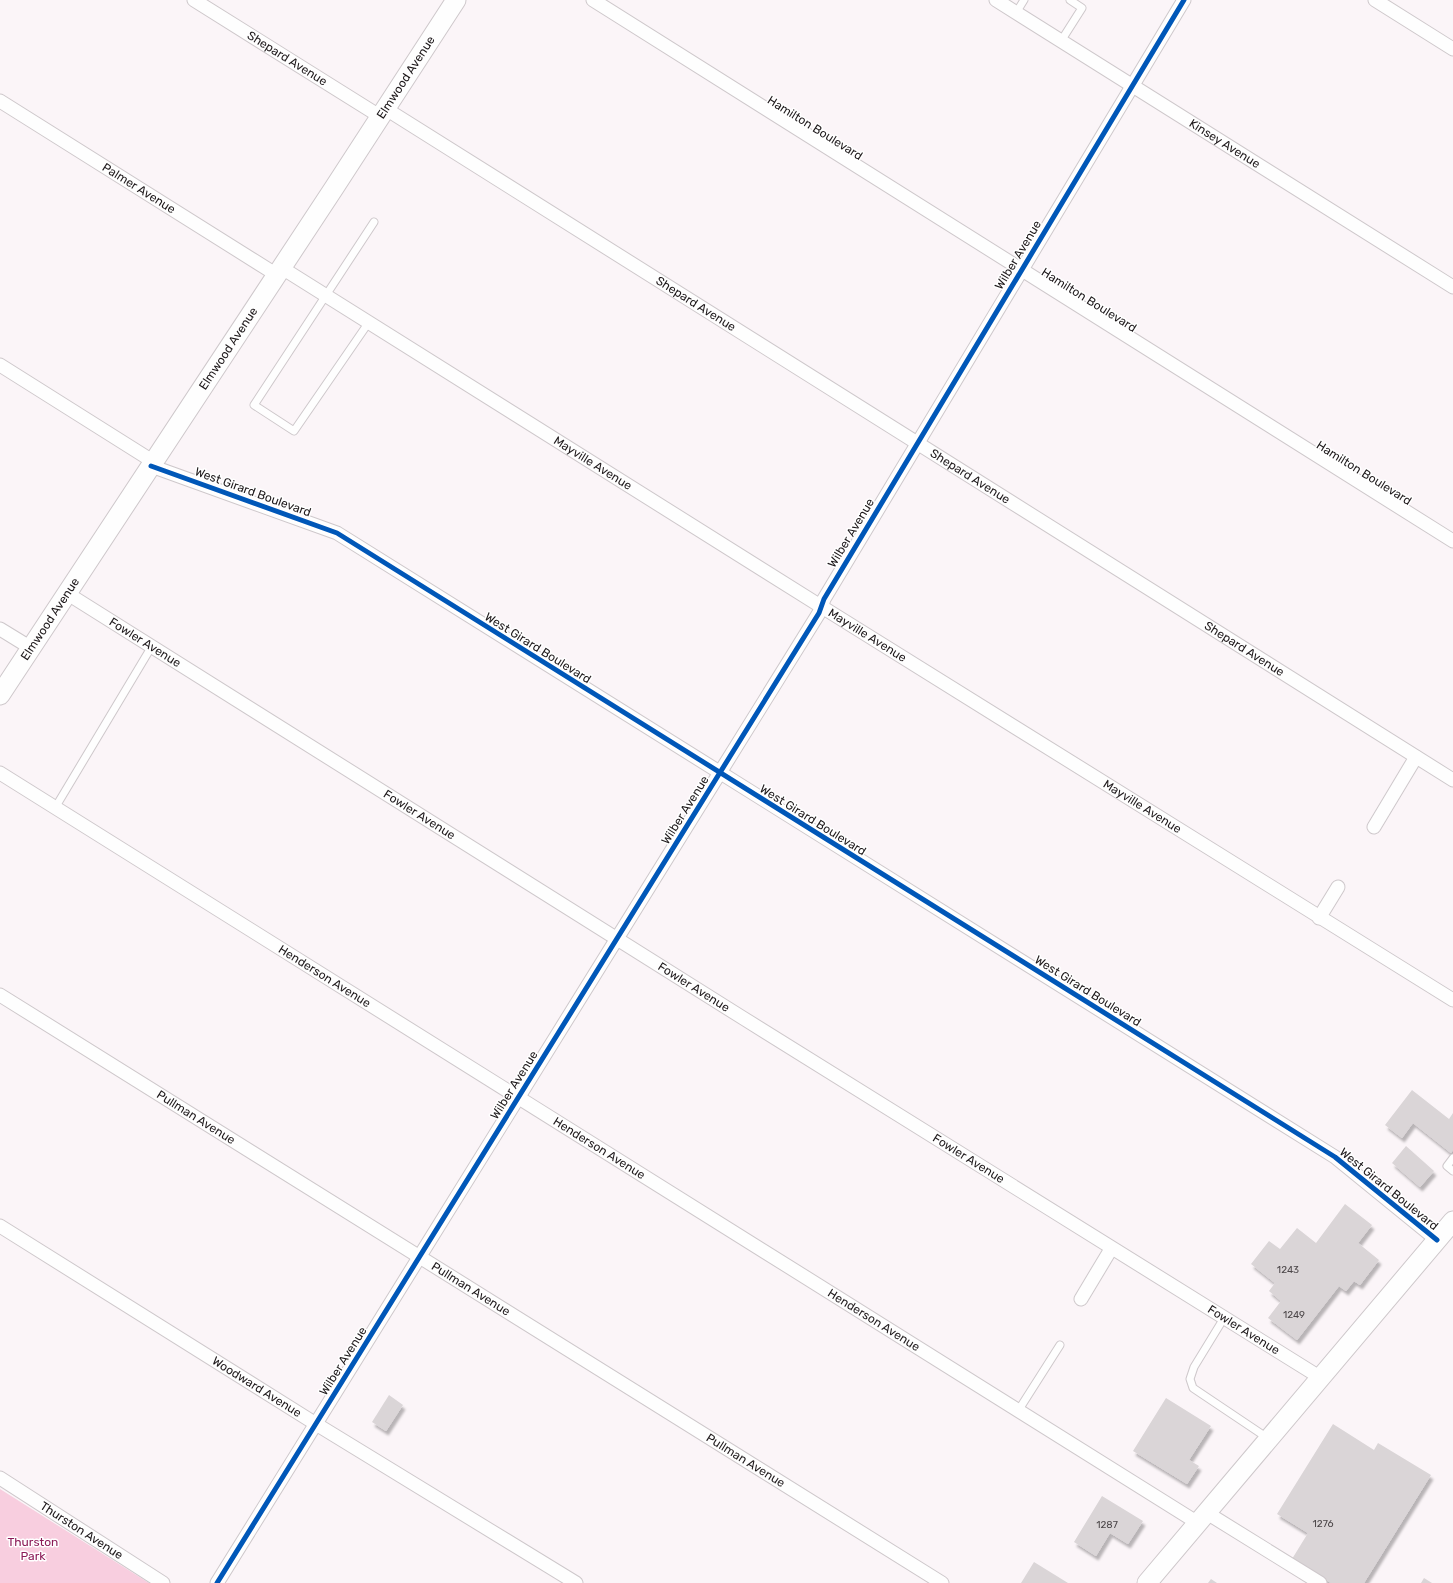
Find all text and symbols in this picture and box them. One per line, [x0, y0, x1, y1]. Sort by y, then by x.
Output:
street label: Shepard Avenue [245, 28, 330, 89]
street label: Elmwood Avenue [374, 33, 438, 121]
street label: Hamilton Boulevard [765, 93, 865, 163]
street label: Kinsey Avenue [1187, 116, 1263, 171]
street label: Palmer Avenue [100, 160, 178, 217]
street label: Wilber Avenue [992, 218, 1044, 292]
street label: Hamilton Boulevard [1039, 265, 1139, 335]
street label: Shepard Avenue [653, 274, 739, 334]
street label: Elmwood Avenue [196, 304, 261, 392]
street label: Mayville Avenue [551, 433, 635, 493]
street label: Hamilton Boulevard [1314, 438, 1414, 508]
street label: Shepard Avenue [928, 446, 1013, 507]
street label: West Girard Boulevard [193, 464, 313, 520]
street label: Wilber Avenue [825, 496, 877, 570]
street label: Elmwood Avenue [18, 575, 82, 663]
street label: Mayville Avenue [826, 606, 909, 665]
street label: West Girard Boulevard [482, 610, 594, 686]
street label: Fowler Avenue [107, 615, 184, 670]
street label: Shepard Avenue [1202, 618, 1287, 679]
street label: Wilber Avenue [658, 773, 712, 847]
street label: Mayville Avenue [1101, 777, 1184, 836]
street label: West Girard Boulevard [757, 782, 869, 858]
street label: Fowler Avenue [381, 787, 458, 843]
street label: Henderson Avenue [276, 942, 374, 1010]
street label: West Girard Boulevard [1032, 953, 1144, 1029]
street label: Fowler Avenue [655, 959, 732, 1015]
street label: Wilber Avenue [487, 1048, 541, 1122]
street label: Pullman Avenue [154, 1088, 238, 1147]
street label: Henderson Avenue [551, 1114, 648, 1182]
street label: Fowler Avenue [930, 1131, 1007, 1186]
street label: West Girard Boulevard [1337, 1145, 1441, 1233]
street label: Pullman Avenue [429, 1259, 513, 1319]
house number: 1243 [1277, 1264, 1299, 1276]
street label: Henderson Avenue [825, 1286, 923, 1354]
street label: Fowler Avenue [1205, 1302, 1282, 1358]
house number: 1249 [1283, 1309, 1305, 1321]
street label: Wilber Avenue [316, 1324, 370, 1398]
street label: Woodward Avenue [210, 1354, 304, 1420]
street label: Pullman Avenue [704, 1431, 788, 1490]
street label: Thurston Avenue [38, 1499, 126, 1562]
house number: 1276 [1312, 1518, 1334, 1530]
house number: 1287 [1096, 1519, 1118, 1531]
park label: Thurston Park [8, 1535, 58, 1563]

